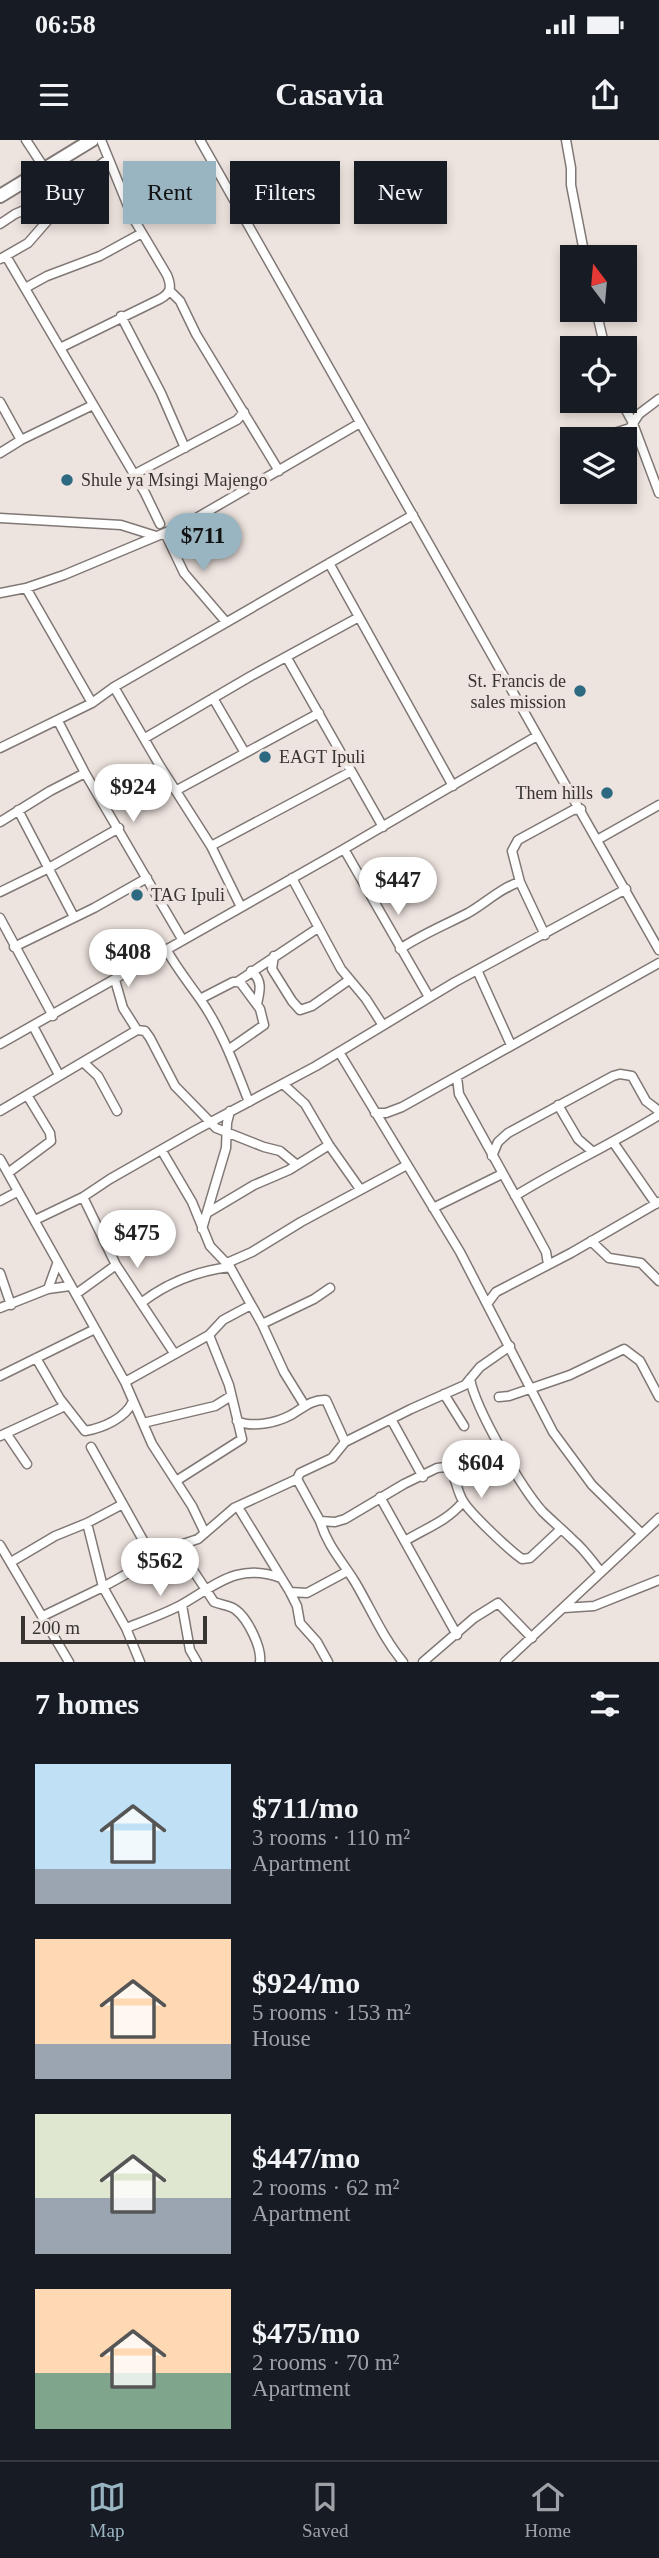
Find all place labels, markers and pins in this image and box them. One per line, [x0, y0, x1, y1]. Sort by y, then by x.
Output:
place label: Shule ya Msingi Majengo [81, 470, 268, 490]
marker: Shule ya Msingi Majengo [59, 472, 75, 488]
pin: $711 [162, 514, 244, 573]
place label: St. Francis de sales mission [468, 671, 566, 712]
marker: St. Francis de sales mission [572, 683, 588, 699]
place label: EAGT Ipuli [279, 747, 365, 767]
marker: EAGT Ipuli [257, 749, 273, 765]
pin: $924 [92, 764, 174, 824]
place label: Them hills [516, 783, 593, 803]
marker: Them hills [599, 785, 615, 801]
pin: $447 [357, 858, 439, 917]
place label: TAG Ipuli [151, 885, 225, 905]
marker: TAG Ipuli [129, 887, 145, 903]
pin: $408 [87, 930, 169, 989]
pin: $475 [96, 1210, 178, 1270]
pin: $604 [440, 1440, 522, 1500]
pin: $562 [119, 1538, 201, 1598]

